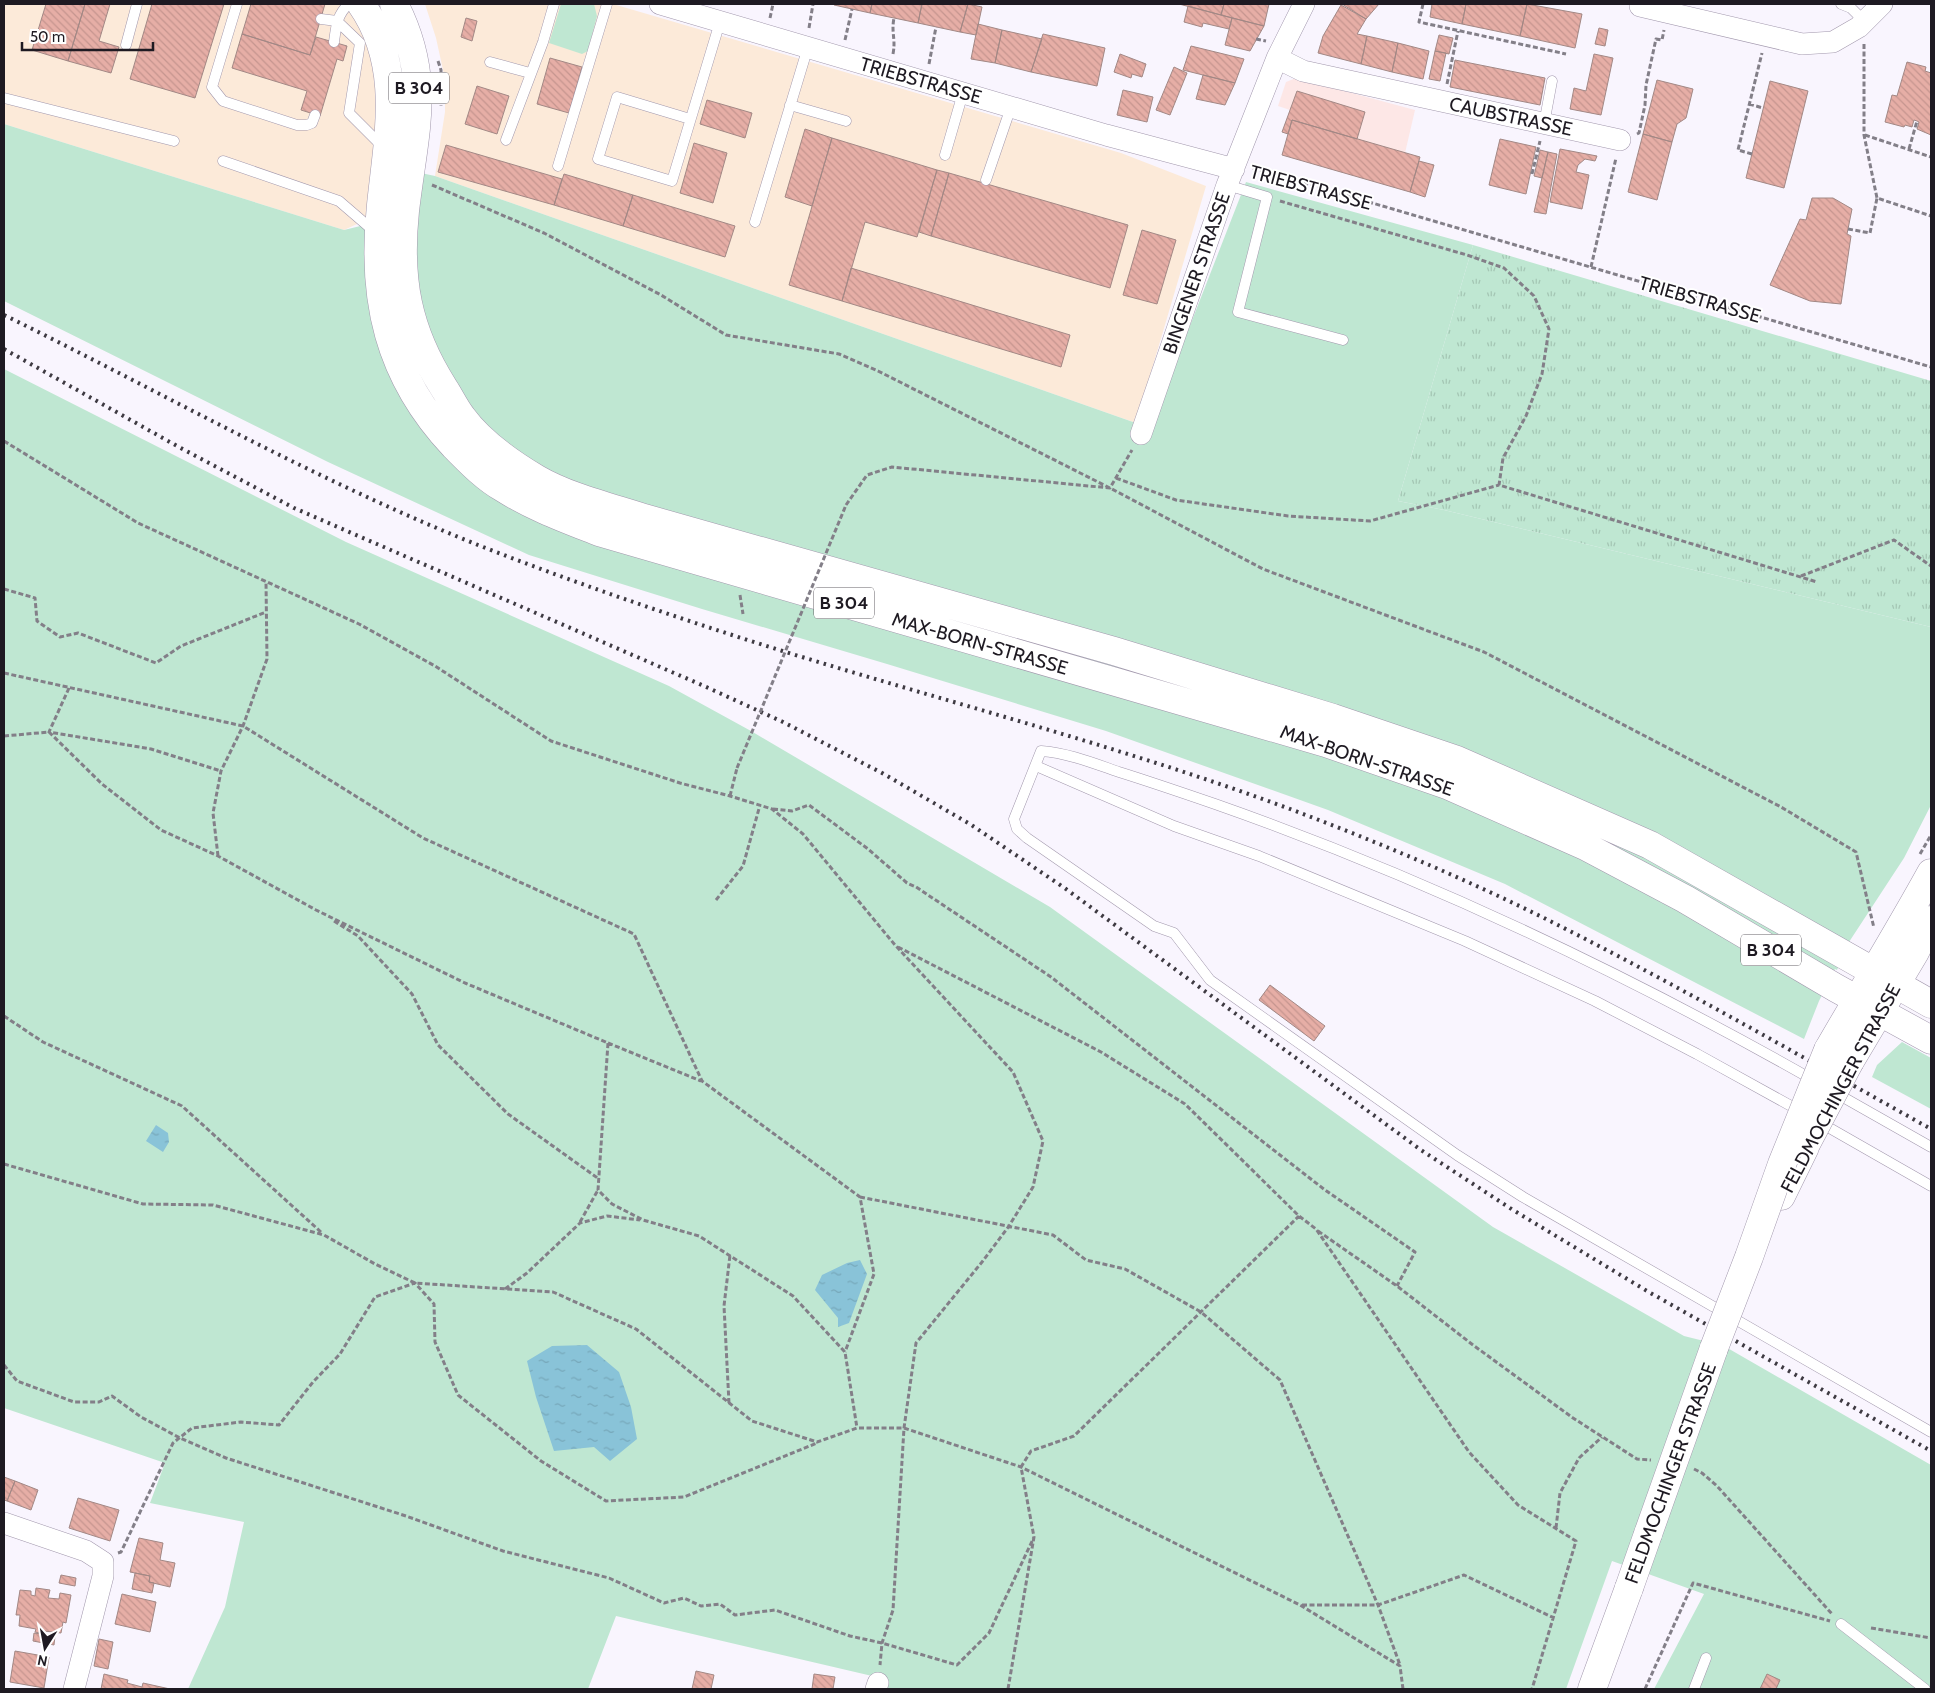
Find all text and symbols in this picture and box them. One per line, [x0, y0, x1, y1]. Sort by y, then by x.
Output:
scale bar [22, 20, 154, 52]
text: 50 m [30, 28, 65, 46]
street label: TRIEBSTRASSE [857, 52, 984, 109]
road number: B 304 [389, 73, 449, 104]
street label: CAUBSTRASSE [1447, 92, 1575, 141]
street label: TRIEBSTRASSE [1247, 160, 1374, 215]
street label: BINGENER STRASSE [1158, 189, 1235, 357]
street label: TRIEBSTRASSE [1636, 271, 1763, 328]
road number: B 304 [814, 588, 874, 618]
street label: MAX-BORN-STRASSE [889, 607, 1070, 680]
street label: MAX-BORN-STRASSE [1277, 720, 1457, 801]
road number: B 304 [1741, 934, 1801, 966]
street label: FELDMOCHINGER STRASSE [1776, 980, 1905, 1197]
street label: FELDMOCHINGER STRASSE [1620, 1360, 1721, 1587]
north arrow [20, 1623, 70, 1673]
text: N [36, 1651, 49, 1671]

